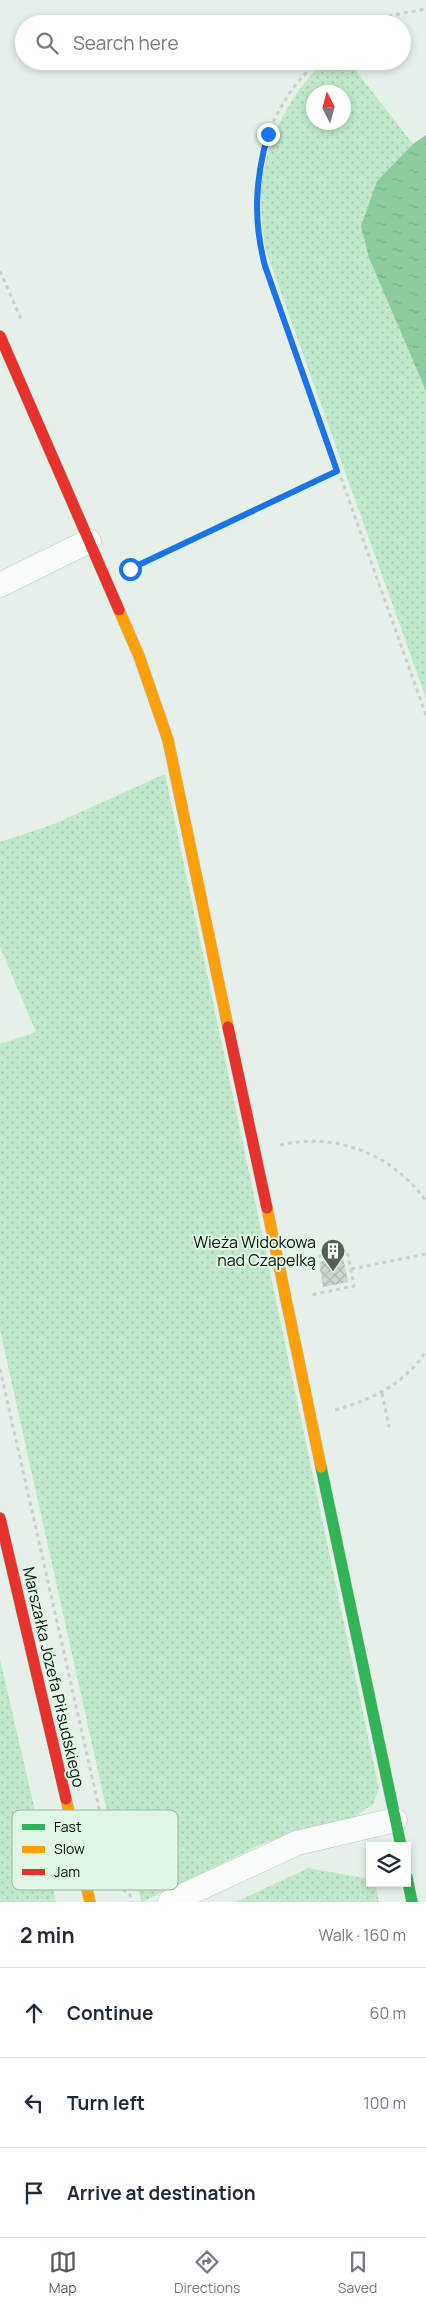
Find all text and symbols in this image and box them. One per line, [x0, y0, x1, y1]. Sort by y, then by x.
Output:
search box [15, 15, 411, 70]
icon: search [33, 29, 61, 57]
text: Search here [73, 30, 179, 56]
north arrow [306, 85, 351, 130]
route end [257, 123, 280, 146]
route start [119, 558, 142, 581]
place label: Wieża Widokowa nad Czapelką [193, 1231, 316, 1271]
building icon: Wieża Widokowa nad Czapelką [320, 1238, 346, 1272]
street label: Marszałka Józefa Piłsudskiego [18, 1565, 90, 1789]
legend [12, 1810, 178, 1890]
text: Fast [54, 1817, 82, 1836]
text: Slow [54, 1839, 85, 1858]
map controls [366, 1842, 411, 1887]
button: layers [366, 1842, 411, 1887]
text: Jam [54, 1862, 80, 1881]
text: 2 min [20, 1921, 75, 1949]
text: Walk · 160 m [318, 1924, 406, 1946]
icon: ahead [20, 1999, 48, 2027]
text: Continue [67, 2000, 153, 2026]
text: 60 m [370, 2002, 406, 2024]
icon: left [20, 2089, 48, 2117]
text: Turn left [67, 2090, 145, 2116]
text: 100 m [363, 2092, 406, 2114]
icon: arrive [20, 2179, 48, 2207]
text: Arrive at destination [67, 2180, 256, 2206]
tab: Map [49, 2248, 77, 2297]
tab: Directions [174, 2248, 240, 2297]
tab: Saved [338, 2248, 377, 2297]

